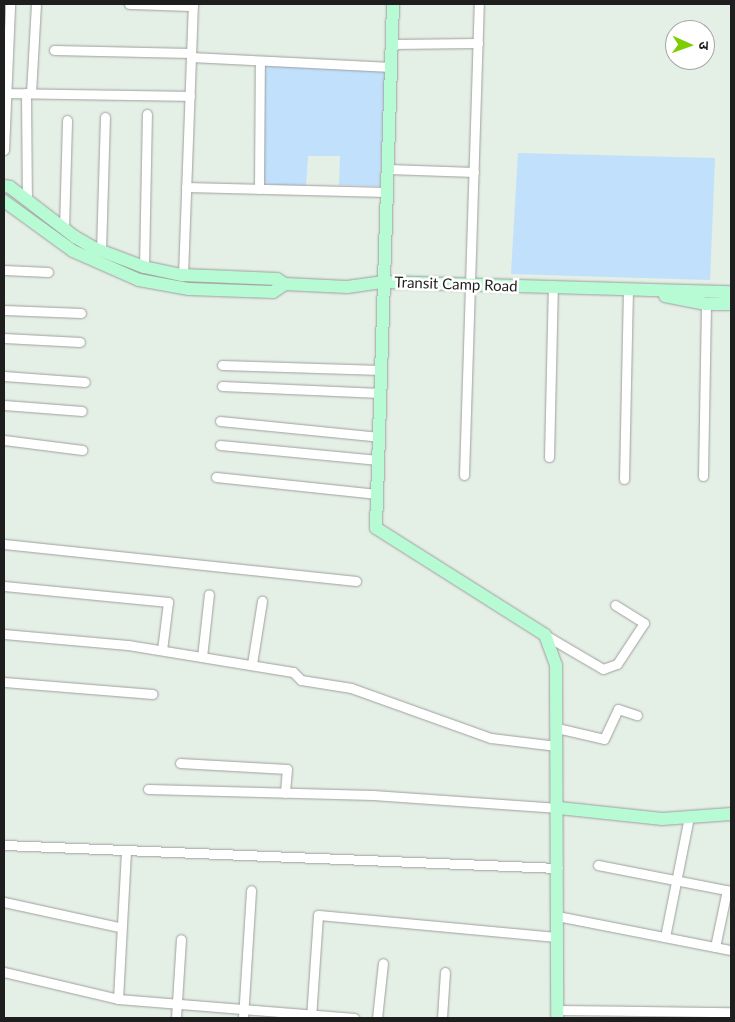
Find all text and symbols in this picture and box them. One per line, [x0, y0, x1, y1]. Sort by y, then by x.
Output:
north arrow [665, 20, 715, 70]
text: उ [696, 41, 713, 50]
street label: Transit Camp Road [394, 273, 518, 295]

